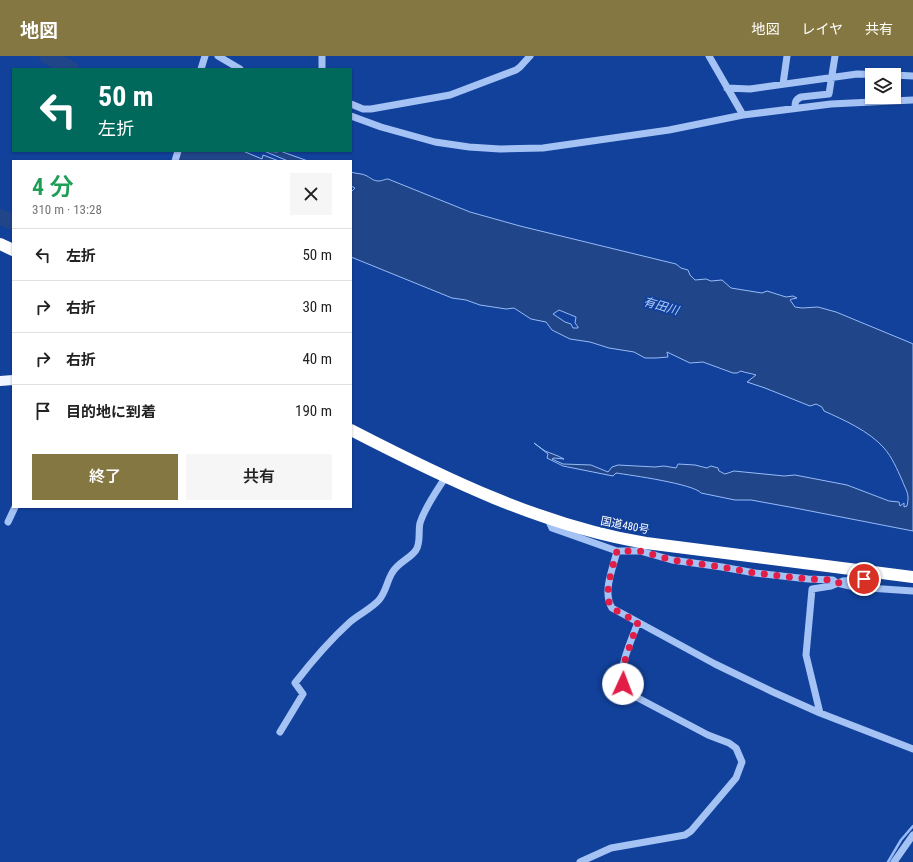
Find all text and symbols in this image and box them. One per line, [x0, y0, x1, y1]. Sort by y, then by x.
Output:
text: 地図 [20, 19, 58, 42]
text: 地図 [751, 21, 779, 37]
text: レイヤ [801, 21, 843, 37]
text: 共有 [865, 21, 893, 37]
map controls [865, 68, 901, 104]
button: layers [865, 68, 901, 104]
text: 50 m [98, 80, 154, 113]
icon: left [32, 84, 84, 136]
text: 左折 [98, 118, 134, 139]
text: 4 分 [32, 173, 74, 201]
button: close [290, 173, 332, 215]
text: 310 m · 13:28 [32, 202, 102, 217]
icon: left [32, 244, 54, 266]
text: 50 m [302, 246, 332, 264]
text: 左折 [66, 247, 96, 265]
water label: 有田川 [642, 294, 682, 318]
icon: right [32, 296, 54, 318]
text: 30 m [302, 298, 332, 316]
text: 右折 [66, 299, 96, 317]
icon: right [32, 348, 54, 370]
text: 40 m [302, 350, 332, 368]
text: 右折 [66, 351, 96, 369]
icon: arrive [32, 400, 54, 422]
text: 190 m [295, 402, 332, 420]
text: 目的地に到着 [66, 403, 156, 421]
button: 終了 [32, 454, 178, 500]
button: 共有 [186, 454, 332, 500]
street label: 国道480号 [599, 514, 650, 537]
pin [847, 562, 881, 596]
icon: arrive [853, 568, 875, 590]
position arrow [602, 663, 644, 705]

